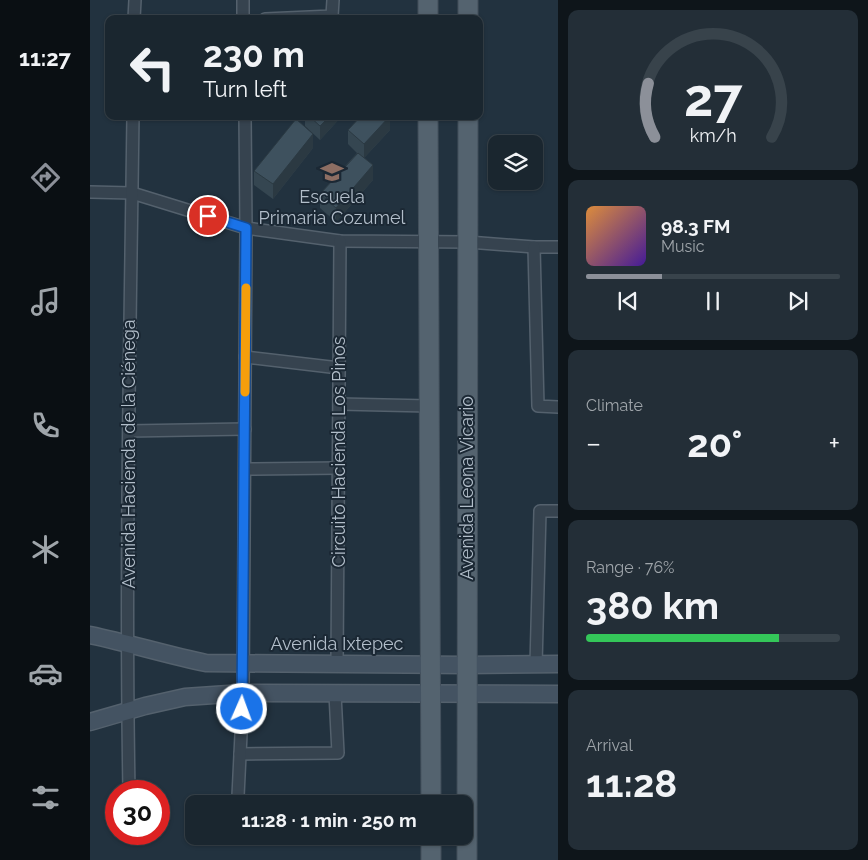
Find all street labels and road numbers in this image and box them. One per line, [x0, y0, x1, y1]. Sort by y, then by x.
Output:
street label: Avenida Hacienda de la Ciénega [118, 319, 139, 589]
street label: Circuito Hacienda Los Pinos [328, 336, 349, 567]
street label: Avenida Leona Vicario [456, 396, 477, 580]
street label: Avenida Ixtepec [271, 633, 404, 654]

